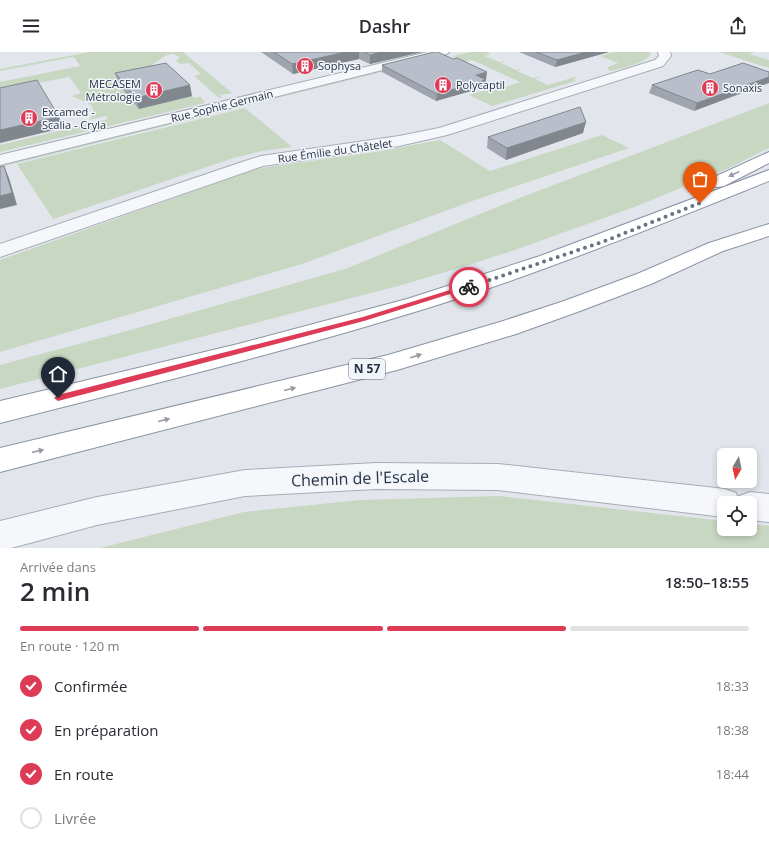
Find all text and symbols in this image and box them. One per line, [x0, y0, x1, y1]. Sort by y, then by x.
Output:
text: Dashr [359, 14, 410, 38]
icon: menu [20, 15, 42, 37]
icon: share [727, 15, 749, 37]
building icon: Sophysa [295, 56, 315, 76]
place label: Sophysa [318, 58, 361, 73]
building icon: Polycaptil [433, 75, 453, 95]
place label: MECASEM Métrologie [86, 76, 141, 104]
place label: Polycaptil [456, 77, 505, 92]
building icon: Sonaxis [700, 78, 720, 98]
building icon: MECASEM Métrologie [144, 80, 164, 100]
place label: Sonaxis [723, 80, 762, 95]
street label: Rue Sophie Germain [169, 86, 275, 125]
place label: Excamed - Scalia - Cryla [42, 104, 106, 132]
building icon: Excamed - Scalia - Cryla [19, 108, 39, 128]
street label: Rue Émilie du Châtelet [277, 135, 393, 166]
pin [683, 162, 717, 203]
icon: bag [689, 168, 711, 190]
one-way arrow [728, 171, 740, 177]
courier [449, 267, 489, 307]
icon: bike [458, 276, 480, 298]
one-way arrow [410, 353, 422, 359]
pin [41, 357, 75, 398]
road number: N 57 [349, 359, 385, 379]
icon: home [47, 363, 69, 385]
one-way arrow [285, 386, 297, 392]
one-way arrow [158, 417, 170, 423]
one-way arrow [32, 448, 44, 454]
north arrow [717, 448, 757, 488]
map controls [717, 448, 757, 536]
street label: Chemin de l'Escale [291, 465, 429, 491]
button: locate [717, 496, 757, 536]
text: Arrivée dans [20, 558, 96, 576]
text: 18:50–18:55 [665, 572, 749, 592]
text: 2 min [20, 573, 90, 609]
text: En route · 120 m [20, 637, 120, 655]
icon: check [20, 675, 42, 697]
text: Confirmée [54, 676, 127, 696]
text: 18:33 [716, 677, 749, 695]
icon: check [20, 719, 42, 741]
text: En préparation [54, 720, 159, 740]
text: 18:38 [716, 721, 749, 739]
icon: check [20, 763, 42, 785]
text: En route [54, 764, 114, 784]
text: 18:44 [716, 765, 749, 783]
text: Livrée [54, 808, 96, 828]

